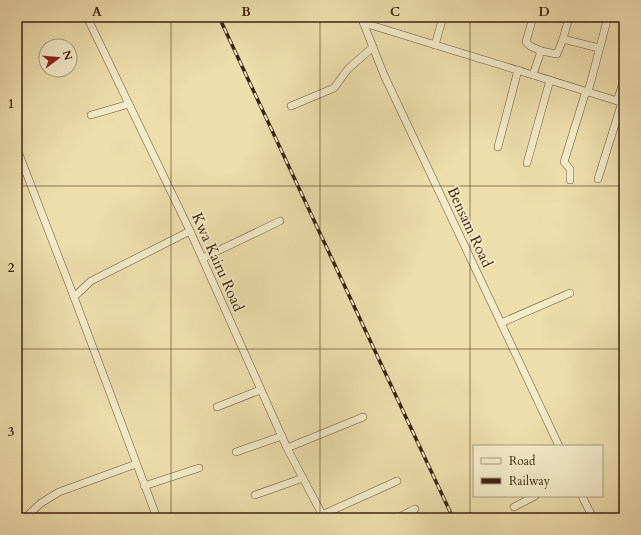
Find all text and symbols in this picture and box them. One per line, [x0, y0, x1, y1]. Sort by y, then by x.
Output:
text: A [92, 3, 102, 21]
text: B [241, 3, 251, 21]
text: C [390, 3, 400, 21]
text: D [538, 3, 550, 21]
north arrow [38, 38, 78, 78]
text: N [59, 49, 76, 62]
text: 1 [8, 95, 14, 113]
street label: Bensam Road [443, 183, 497, 271]
street label: Kwa Kairu Road [187, 209, 249, 315]
text: 2 [8, 259, 15, 277]
text: 3 [8, 423, 15, 441]
legend [473, 445, 603, 497]
text: Road [509, 453, 536, 469]
text: Railway [509, 473, 551, 489]

